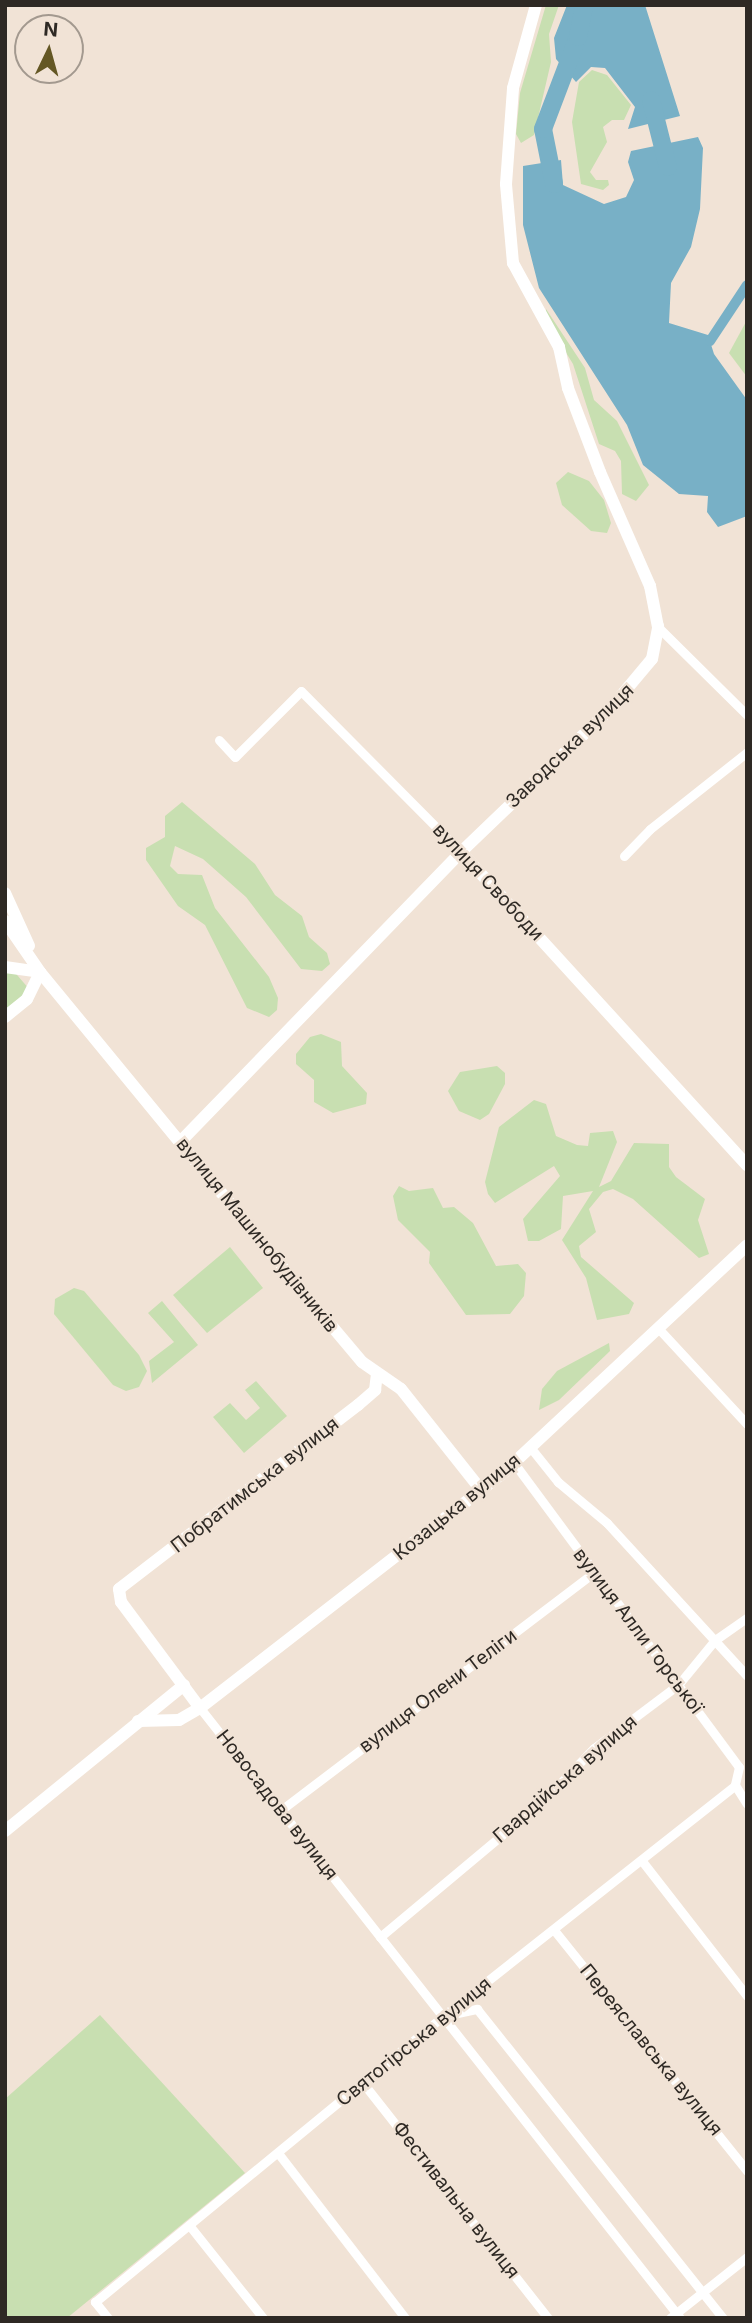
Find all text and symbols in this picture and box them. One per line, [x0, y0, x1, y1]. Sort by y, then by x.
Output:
north arrow [14, 14, 84, 84]
text: N [42, 17, 59, 42]
street label: Заводська вулиця [501, 679, 639, 813]
street label: вулиця Свободи [428, 819, 548, 945]
street label: вулиця Машинобудівників [171, 1133, 343, 1337]
street label: Побратимська вулиця [167, 1412, 343, 1558]
street label: Козацька вулиця [389, 1449, 525, 1565]
street label: вулиця Алли Горської [568, 1544, 708, 1718]
street label: вулиця Олени Теліги [355, 1624, 521, 1758]
street label: Гвардійська вулиця [488, 1710, 642, 1848]
street label: Новосадова вулиця [211, 1725, 343, 1885]
street label: Переяславська вулиця [575, 1960, 727, 2140]
street label: Святогірська вулиця [332, 1973, 496, 2111]
street label: Фестивальна вулиця [388, 2117, 524, 2283]

